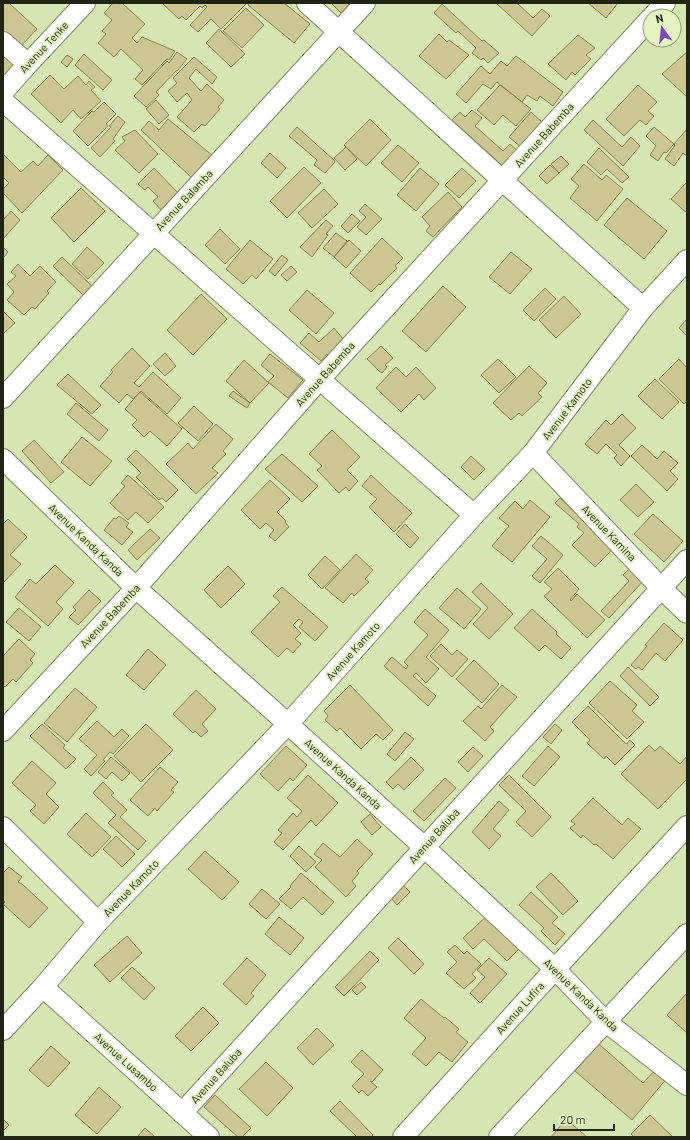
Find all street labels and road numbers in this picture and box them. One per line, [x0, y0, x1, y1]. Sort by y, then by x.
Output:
street label: Avenue Tenke [17, 18, 71, 75]
street label: Avenue Babemba [511, 100, 576, 170]
street label: Avenue Balamba [152, 167, 215, 233]
street label: Avenue Babemba [292, 339, 357, 409]
street label: Avenue Kamoto [539, 375, 594, 442]
street label: Avenue Kanda Kanda [46, 501, 126, 579]
street label: Avenue Kamina [579, 502, 639, 563]
street label: Avenue Babemba [77, 581, 142, 650]
street label: Avenue Kamoto [323, 619, 382, 683]
street label: Avenue Kanda Kanda [302, 736, 384, 812]
street label: Avenue Baluba [405, 805, 462, 866]
street label: Avenue Kamoto [100, 856, 161, 919]
street label: Avenue Kanda Kanda [541, 956, 621, 1034]
street label: Avenue Lufira [493, 979, 546, 1036]
street label: Avenue Lusambo [92, 1030, 161, 1094]
street label: Avenue Baluba [187, 1045, 244, 1106]

